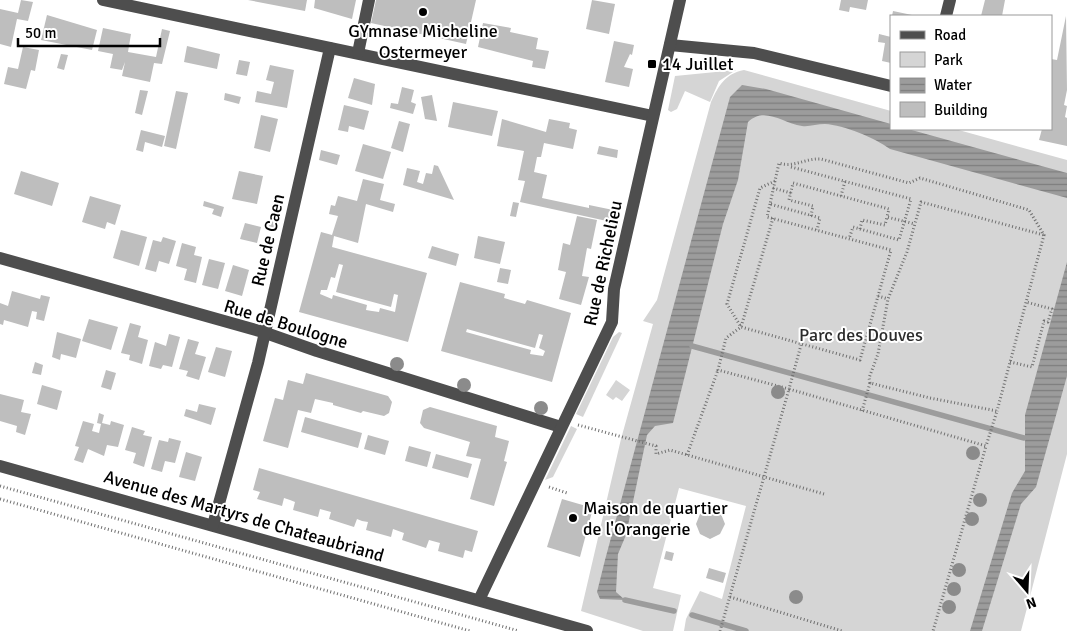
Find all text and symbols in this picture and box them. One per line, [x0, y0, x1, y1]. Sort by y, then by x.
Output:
marker: GYmnase Micheline Ostermeyer [417, 6, 429, 18]
scale bar [18, 15, 160, 47]
legend [890, 15, 1052, 130]
place label: GYmnase Micheline Ostermeyer [348, 20, 498, 63]
text: 50 m [25, 24, 56, 42]
text: Road [934, 26, 966, 44]
text: Park [934, 51, 963, 69]
place label: 14 Juillet [662, 53, 734, 75]
marker: 14 Juillet [646, 58, 658, 70]
text: Water [934, 76, 972, 94]
text: Building [934, 101, 988, 119]
street label: Rue de Caen [247, 192, 289, 288]
street label: Rue de Richelieu [579, 198, 627, 328]
street label: Rue de Boulogne [221, 295, 351, 353]
park label: Parc des Douves [799, 324, 923, 346]
street label: Avenue des Martyrs de Chateaubriand [101, 465, 387, 567]
place label: Maison de quartier de l'Orangerie [583, 497, 728, 540]
marker: Maison de quartier de l'Orangerie [567, 512, 579, 524]
north arrow [1002, 566, 1052, 616]
text: N [1024, 593, 1038, 612]

